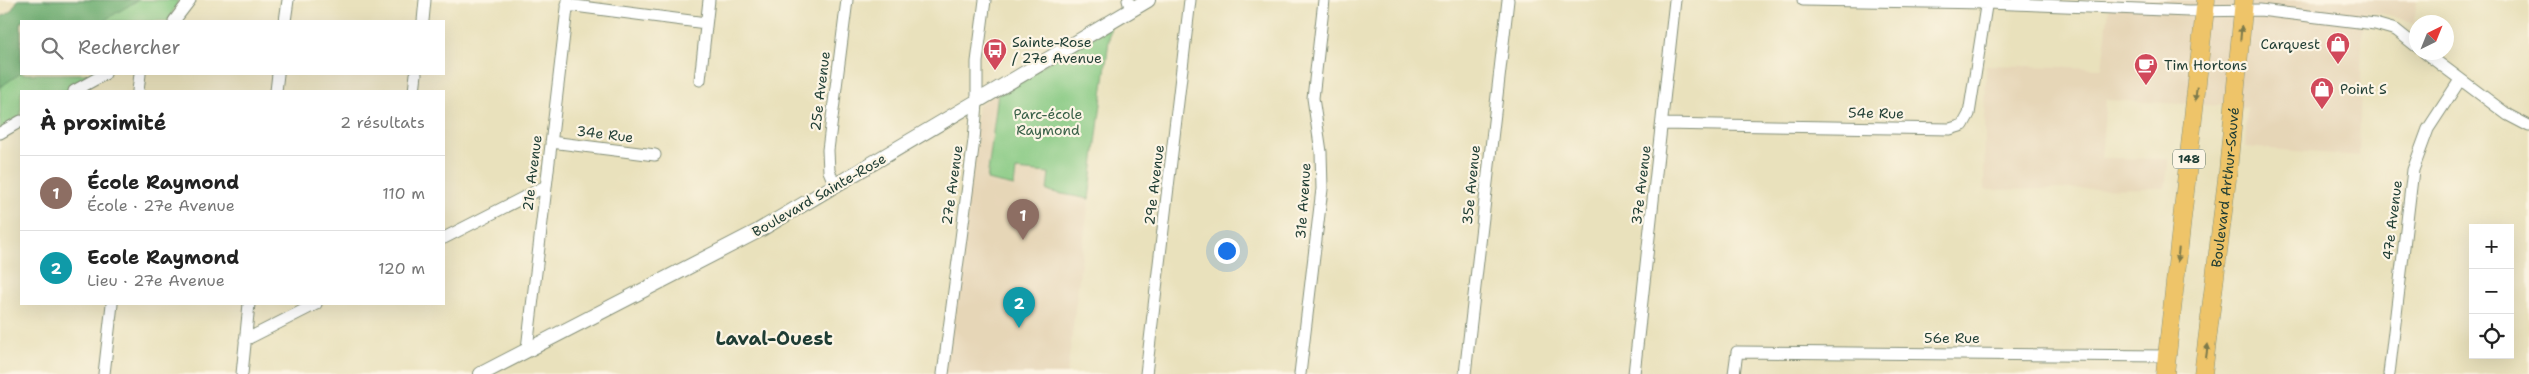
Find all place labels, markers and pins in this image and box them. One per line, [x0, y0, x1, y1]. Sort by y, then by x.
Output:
shop icon: Carquest [2325, 31, 2351, 65]
place label: Sainte-Rose / 27e Avenue [1012, 33, 1102, 67]
place label: Carquest [2261, 35, 2320, 53]
bus stop icon: Sainte-Rose / 27e Avenue [982, 37, 1008, 71]
cafe icon: Tim Hortons [2133, 52, 2159, 86]
place label: Tim Hortons [2164, 56, 2247, 74]
shop icon: Point S [2309, 76, 2335, 110]
place label: Point S [2340, 80, 2387, 98]
pin: 1 [1007, 199, 1039, 240]
pin: 2 [1003, 287, 1035, 328]

